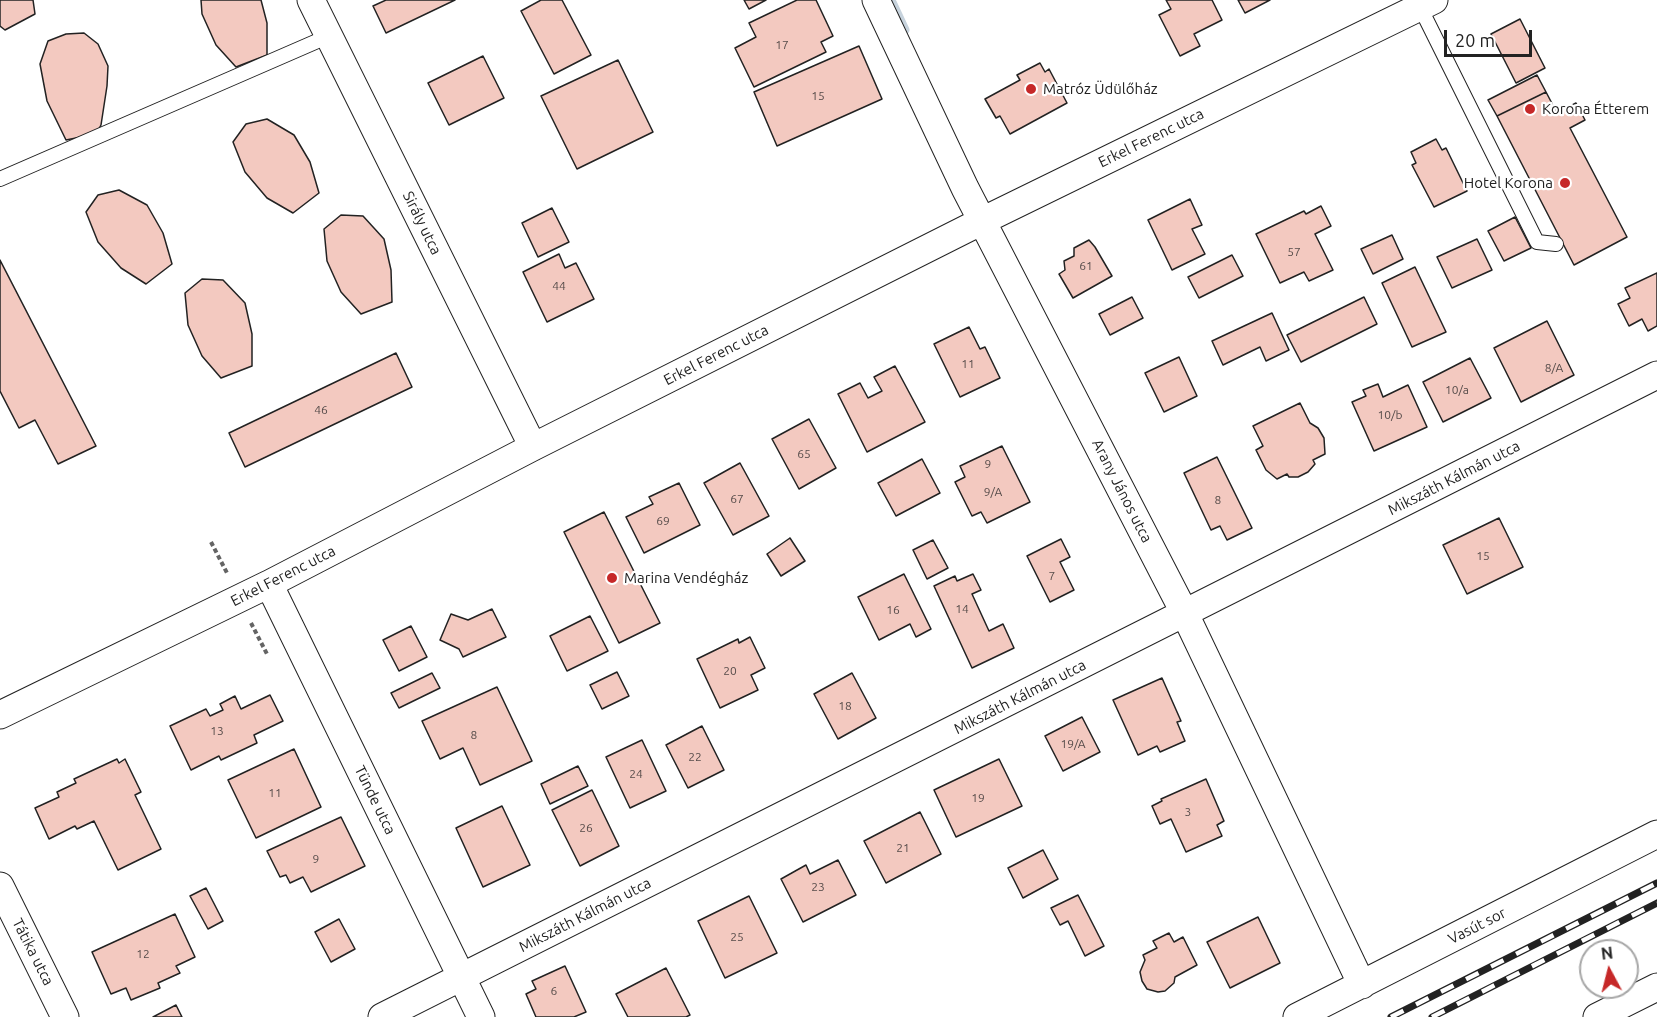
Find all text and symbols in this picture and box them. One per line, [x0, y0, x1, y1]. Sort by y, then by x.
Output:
scale bar [1447, 18, 1536, 56]
text: 20 m [1455, 30, 1495, 50]
house number: 17 [775, 38, 789, 52]
place label: Matróz Üdülőház [1043, 80, 1158, 98]
marker: Matróz Üdülőház [1024, 82, 1038, 96]
house number: 15 [811, 89, 825, 103]
place label: Korona Étterem [1542, 100, 1649, 118]
marker: Korona Étterem [1523, 102, 1537, 116]
street label: Erkel Ferenc utca [1095, 105, 1207, 171]
place label: Hotel Korona [1464, 174, 1553, 192]
marker: Hotel Korona [1558, 176, 1572, 190]
street label: Sirály utca [399, 188, 445, 258]
house number: 57 [1287, 245, 1301, 259]
house number: 61 [1079, 259, 1093, 273]
house number: 44 [552, 279, 566, 293]
street label: Erkel Ferenc utca [661, 321, 771, 389]
house number: 11 [961, 357, 975, 371]
house number: 8/A [1545, 361, 1563, 375]
house number: 10/a [1445, 383, 1469, 397]
house number: 46 [314, 403, 328, 417]
house number: 10/b [1378, 408, 1402, 422]
street label: Arany János utca [1088, 436, 1156, 546]
street label: Mikszáth Kálmán utca [1385, 437, 1523, 519]
house number: 65 [797, 447, 811, 461]
house number: 9 [985, 457, 991, 471]
house number: 9/A [984, 485, 1002, 499]
house number: 67 [730, 492, 744, 506]
house number: 8 [1215, 493, 1221, 507]
house number: 69 [656, 514, 670, 528]
street label: Erkel Ferenc utca [228, 542, 338, 610]
house number: 15 [1476, 549, 1490, 563]
place label: Marina Vendégház [624, 569, 748, 587]
house number: 7 [1049, 569, 1055, 583]
marker: Marina Vendégház [605, 571, 619, 585]
house number: 14 [955, 602, 969, 616]
house number: 16 [886, 603, 900, 617]
street label: Mikszáth Kálmán utca [951, 656, 1089, 738]
house number: 20 [723, 664, 737, 678]
house number: 18 [838, 699, 852, 713]
house number: 13 [210, 724, 224, 738]
house number: 8 [471, 728, 477, 742]
house number: 19/A [1060, 737, 1086, 751]
house number: 22 [688, 750, 702, 764]
street label: Tünde utca [351, 763, 399, 837]
house number: 24 [629, 767, 643, 781]
house number: 11 [268, 786, 282, 800]
house number: 19 [971, 791, 985, 805]
house number: 3 [1185, 805, 1191, 819]
house number: 26 [579, 821, 593, 835]
house number: 21 [896, 841, 910, 855]
house number: 9 [313, 852, 319, 866]
street label: Mikszáth Kálmán utca [516, 874, 654, 956]
house number: 23 [811, 880, 825, 894]
street label: Vasút sor [1445, 904, 1509, 948]
street label: Tátika utca [8, 915, 58, 989]
house number: 25 [730, 930, 744, 944]
north arrow [1579, 939, 1639, 999]
text: N [1600, 943, 1614, 963]
house number: 12 [136, 947, 150, 961]
house number: 6 [551, 984, 557, 998]

